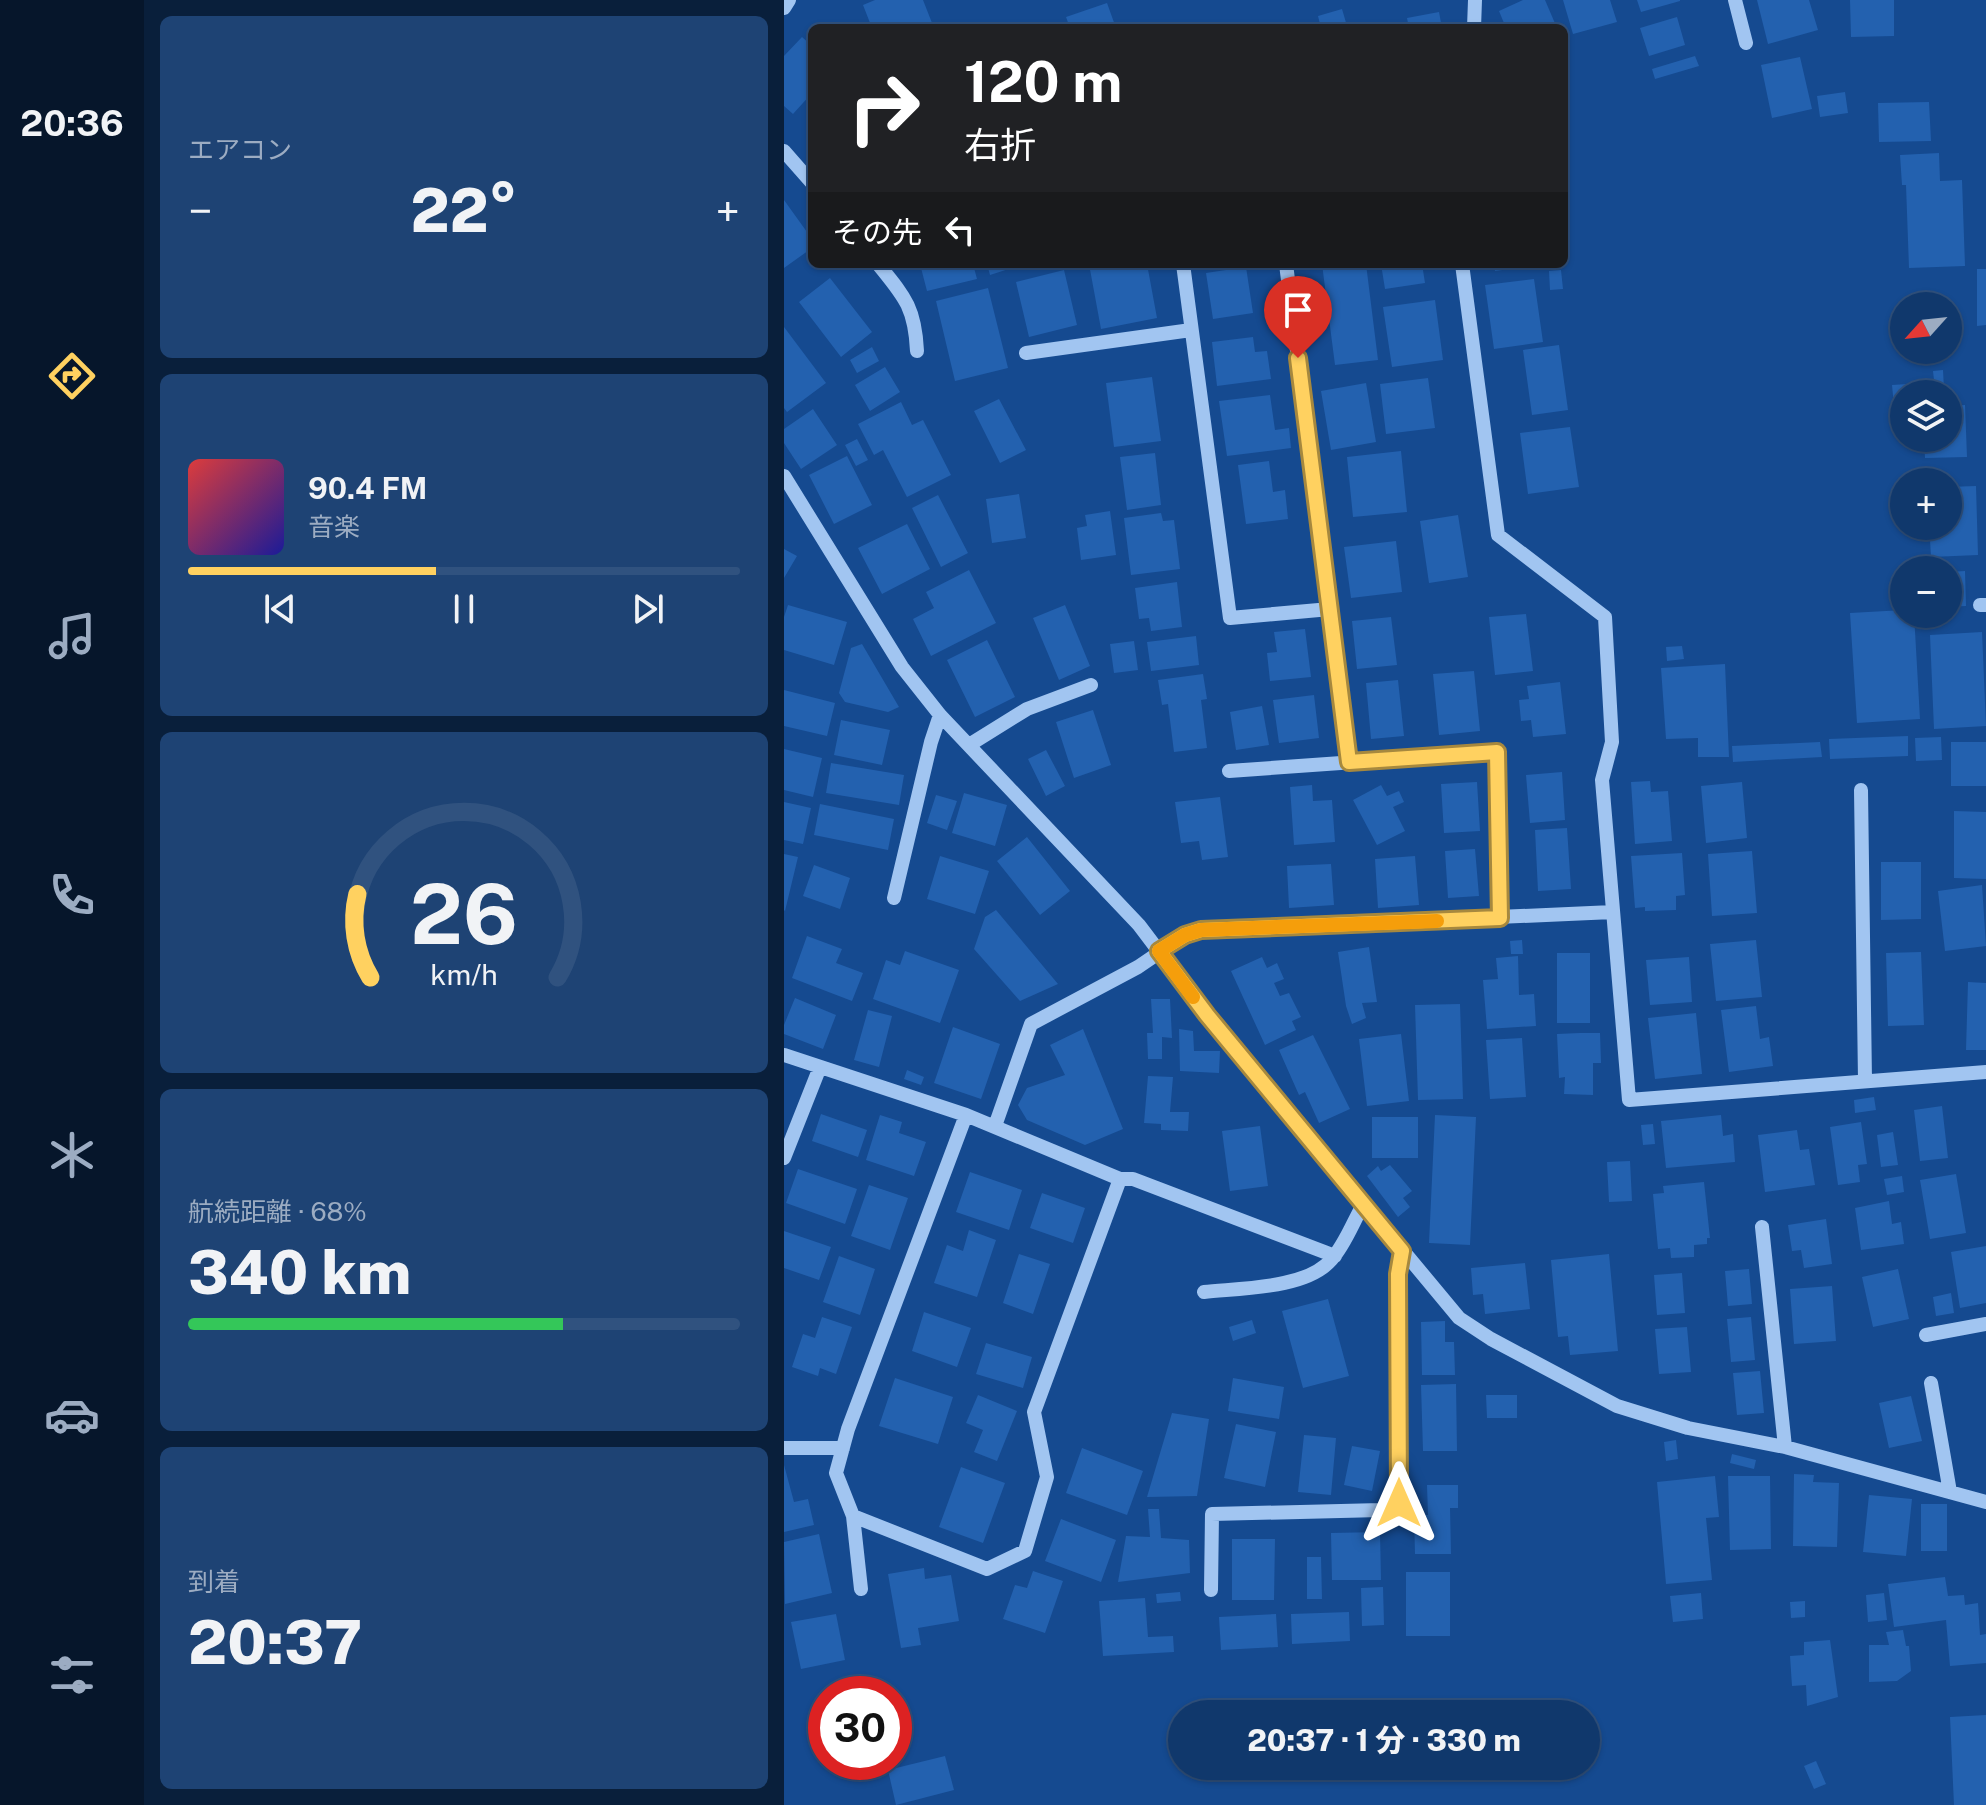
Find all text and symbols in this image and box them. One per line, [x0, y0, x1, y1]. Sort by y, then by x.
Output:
text: 120 m [964, 49, 1122, 115]
icon: right [832, 56, 936, 160]
text: 20:36 [20, 102, 124, 144]
text: 右折 [964, 124, 1036, 166]
text: エアコン [188, 134, 292, 165]
text: 22° [410, 175, 518, 246]
text: − [188, 185, 212, 237]
text: + [716, 185, 740, 237]
icon: left [938, 208, 982, 252]
text: その先 [832, 214, 922, 250]
pin [1264, 276, 1332, 358]
icon: arrive [1276, 288, 1320, 332]
north arrow [1890, 292, 1962, 364]
map controls [1890, 292, 1962, 628]
icon: directions [44, 348, 100, 404]
button: layers [1890, 380, 1962, 452]
button: + [1890, 468, 1962, 540]
text: 90.4 FM [308, 470, 427, 506]
text: 音楽 [308, 511, 360, 542]
button: − [1890, 556, 1962, 628]
icon: previous [258, 587, 302, 631]
icon: pause [442, 587, 486, 631]
icon: next [626, 587, 670, 631]
icon: music [44, 608, 100, 664]
text: 26 [410, 865, 518, 963]
icon: phone [44, 867, 100, 923]
text: km/h [430, 959, 498, 992]
icon: climate [44, 1127, 100, 1183]
text: 航続距離 · 68% [188, 1196, 367, 1227]
text: 340 km [188, 1237, 411, 1308]
icon: car [44, 1387, 100, 1443]
position arrow [1357, 1461, 1441, 1545]
text: 到着 [188, 1566, 240, 1597]
text: 20:37 [188, 1607, 362, 1678]
icon: filters [44, 1647, 100, 1703]
speed limit sign: 30 [808, 1676, 912, 1780]
text: 20:37 · 1 分 · 330 m [1247, 1722, 1521, 1758]

